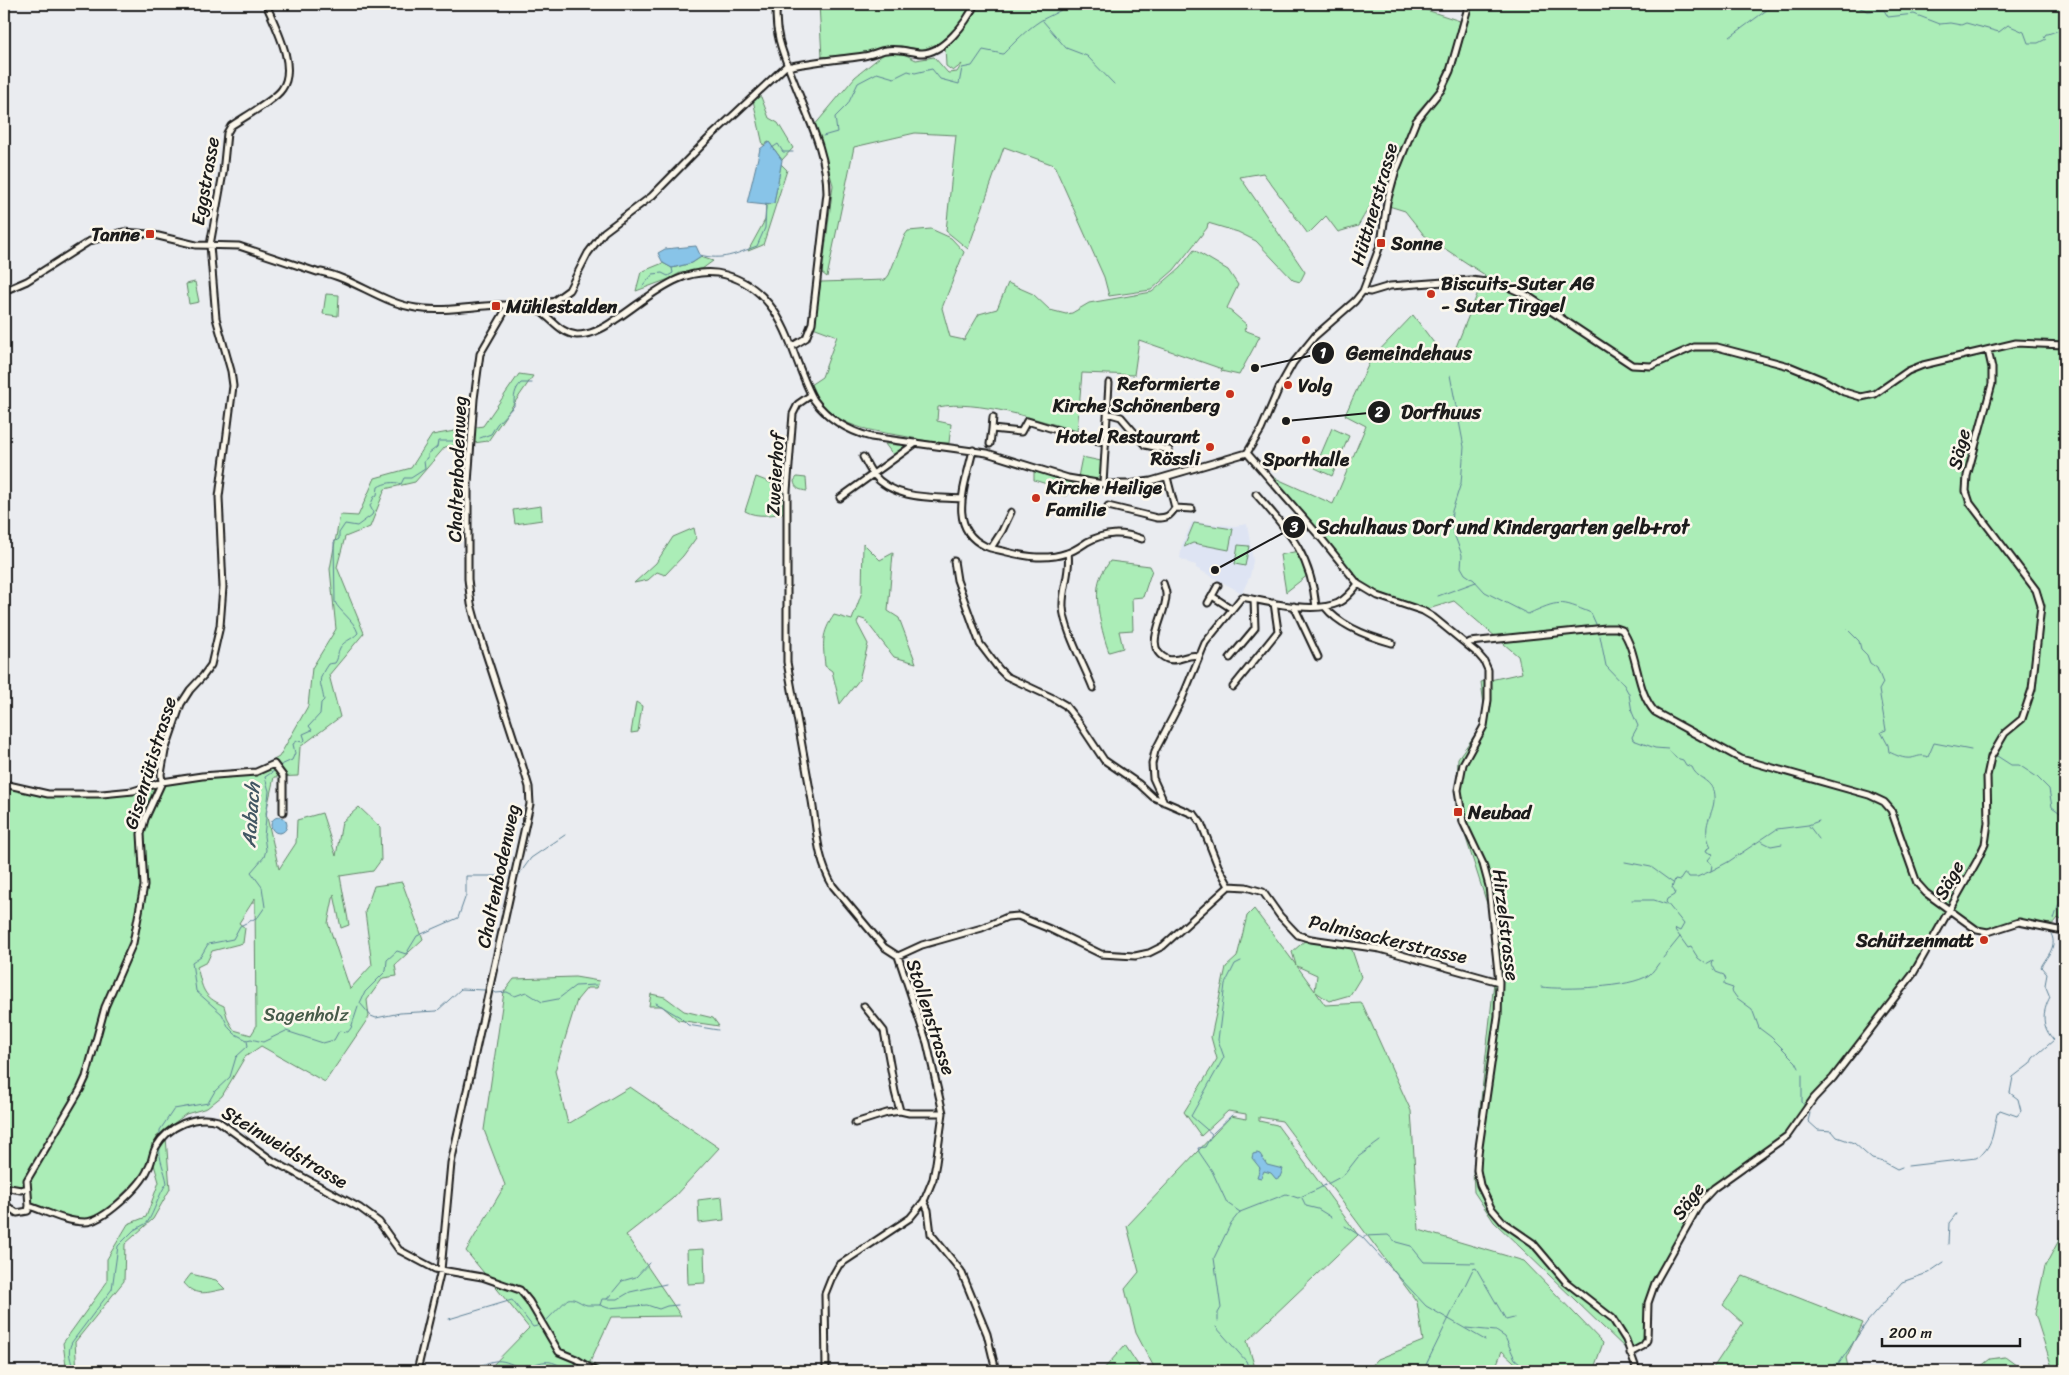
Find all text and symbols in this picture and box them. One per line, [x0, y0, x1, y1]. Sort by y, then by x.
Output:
street label: Eggstrasse [181, 134, 229, 228]
street label: Hüttnerstrasse [1341, 139, 1407, 269]
place label: Tanne [91, 218, 140, 251]
place label: Sonne [1390, 227, 1443, 260]
marker: Tanne [144, 228, 156, 240]
marker: Sonne [1375, 237, 1387, 249]
place label: Biscuits-Suter AG - Suter Tirggel [1441, 267, 1595, 322]
marker: Biscuits-Suter AG - Suter Tirggel [1425, 288, 1437, 300]
place label: Mühlestalden [505, 290, 618, 323]
marker: Mühlestalden [490, 300, 502, 312]
callout: Gemeindehaus [1311, 335, 1482, 370]
text: Gemeindehaus [1345, 336, 1473, 371]
text: 1 [1320, 340, 1327, 366]
place label: Reformierte Kirche Schönenberg [1052, 367, 1220, 422]
place label: Volg [1298, 369, 1333, 402]
marker: Volg [1282, 379, 1294, 391]
marker: Reformierte Kirche Schönenberg [1224, 388, 1236, 400]
callout: Dorfhuus [1366, 394, 1491, 429]
street label: Chaltenbodenweg [438, 395, 476, 543]
text: Dorfhuus [1401, 395, 1482, 430]
text: 2 [1374, 399, 1384, 425]
place label: Hotel Restaurant Rössli [1055, 420, 1202, 475]
street label: Säge [1938, 425, 1980, 473]
street label: Zweierhof [756, 429, 794, 517]
marker: Sporthalle [1300, 434, 1312, 446]
marker: Hotel Restaurant Rössli [1204, 441, 1216, 453]
place label: Sporthalle [1262, 443, 1350, 476]
place label: Kirche Heilige Familie [1045, 471, 1163, 526]
marker: Kirche Heilige Familie [1030, 492, 1042, 504]
callout: Schulhaus Dorf und Kindergarten gelb+rot [1281, 509, 1699, 544]
text: Schulhaus Dorf und Kindergarten gelb+rot [1316, 510, 1691, 545]
text: 3 [1289, 514, 1299, 540]
street label: Gisenrütistrasse [114, 692, 186, 834]
water label: Aabach [231, 780, 271, 849]
place label: Neubad [1467, 796, 1533, 829]
street label: Chaltenbodenweg [467, 801, 529, 951]
marker: Neubad [1452, 806, 1464, 818]
street label: Säge [1925, 854, 1973, 906]
street label: Hirzelstrasse [1483, 867, 1529, 983]
street label: Palmisackerstrasse [1305, 905, 1471, 973]
place label: Schützenmatt [1855, 924, 1974, 957]
marker: Schützenmatt [1978, 934, 1990, 946]
street label: Stollenstrasse [897, 954, 965, 1080]
park label: Sagenholz [264, 998, 349, 1031]
street label: Steinweidstrasse [215, 1096, 355, 1198]
street label: Säge [1663, 1175, 1714, 1227]
scale bar [1882, 1315, 2019, 1347]
text: 200 m [1889, 1320, 1933, 1346]

